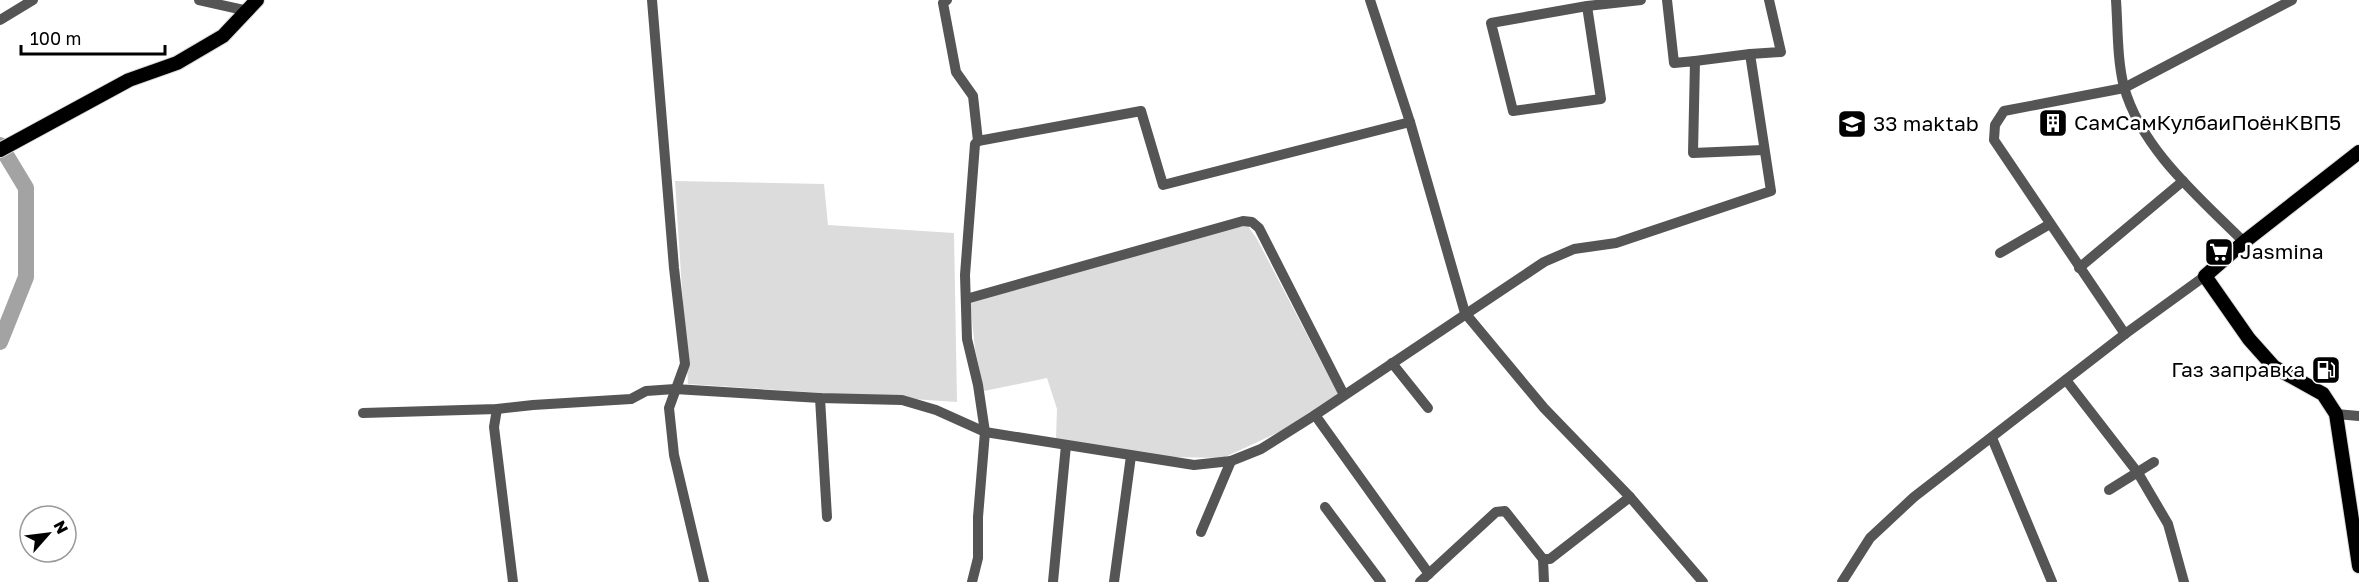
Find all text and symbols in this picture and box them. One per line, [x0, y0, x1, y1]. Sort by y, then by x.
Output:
scale bar [21, 18, 165, 56]
text: 100 m [30, 27, 81, 49]
building icon: СамСамКулбаиПоёнКВП5 [2037, 107, 2069, 139]
school or university icon: 33 maktab [1836, 108, 1868, 140]
place label: СамСамКулбаиПоёнКВП5 [2074, 109, 2341, 135]
place label: 33 maktab [1873, 110, 1979, 136]
supermarket icon: Jasmina [2203, 236, 2235, 268]
place label: Jasmina [2240, 238, 2324, 264]
fuel station icon: Газ заправка [2310, 354, 2342, 386]
place label: Газ заправка [2171, 356, 2305, 382]
north arrow [18, 504, 78, 564]
text: N [50, 517, 73, 537]

